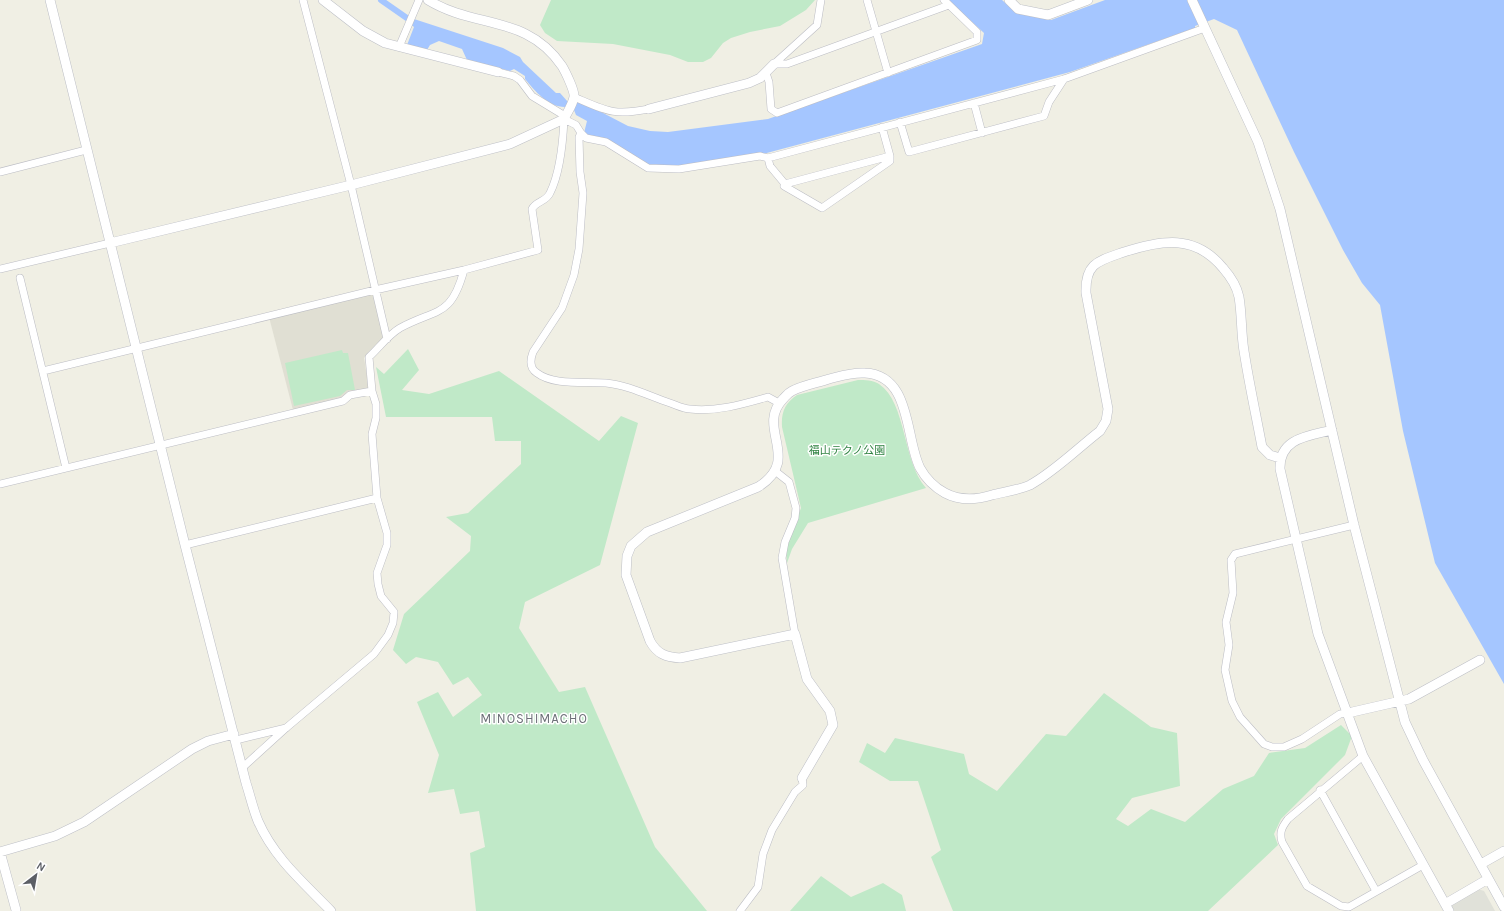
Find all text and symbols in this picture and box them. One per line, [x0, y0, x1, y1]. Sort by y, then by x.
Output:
park label: 福山テクノ公園 [809, 444, 885, 457]
district label: MINOSHIMACHO [480, 711, 588, 726]
north arrow [16, 855, 56, 895]
text: N [34, 859, 48, 874]

